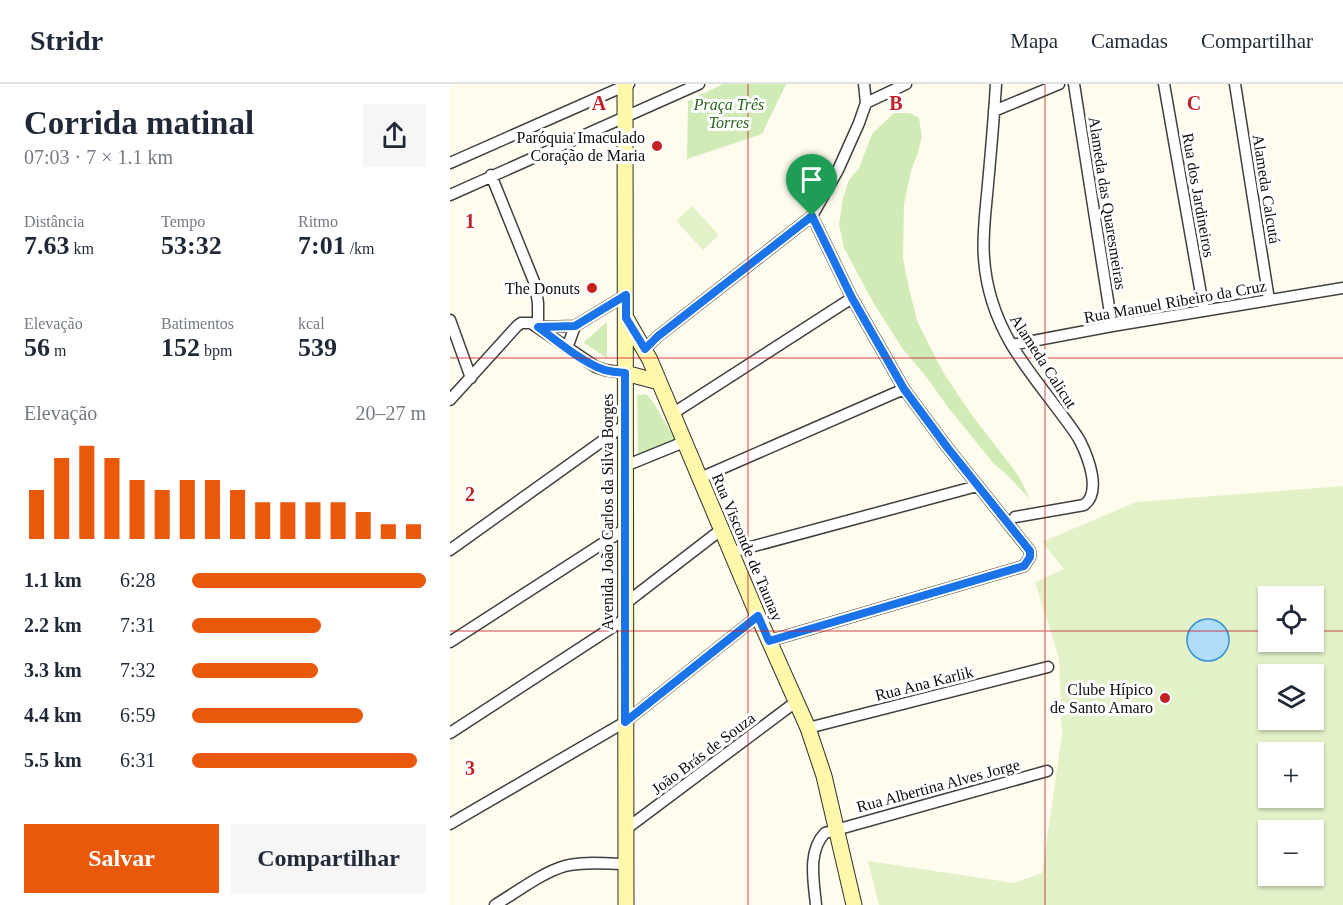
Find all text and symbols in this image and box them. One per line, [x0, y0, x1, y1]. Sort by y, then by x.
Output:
text: Stridr [30, 25, 103, 56]
text: Mapa [1010, 29, 1058, 53]
text: Camadas [1091, 29, 1168, 53]
text: Compartilhar [1201, 29, 1313, 53]
text: A [592, 92, 607, 114]
text: B [889, 92, 903, 114]
text: C [1187, 92, 1201, 114]
park label: Praça Três Torres [693, 96, 764, 131]
button: share [363, 104, 426, 167]
text: Corrida matinal [24, 105, 254, 141]
street label: Alameda das Quaresmeiras [1085, 115, 1130, 291]
place label: Paróquia Imaculado Coração de Maria [517, 129, 645, 165]
street label: Rua dos Jardineiros [1179, 131, 1218, 259]
street label: Alameda Calcutá [1249, 133, 1284, 245]
marker: Paróquia Imaculado Coração de Maria [650, 139, 664, 153]
text: 07:03 · 7 × 1.1 km [24, 146, 173, 168]
pin [786, 154, 837, 216]
icon: arrive [795, 163, 828, 196]
text: 1 [465, 210, 475, 232]
text: Distância [24, 213, 84, 230]
text: Tempo [161, 213, 205, 230]
text: Ritmo [298, 213, 338, 230]
text: 7.63 [24, 231, 70, 260]
text: 53:32 [161, 231, 222, 260]
text: 7:01 [298, 231, 346, 260]
text: km [70, 240, 94, 257]
text: /km [346, 240, 375, 257]
street label: Rua Manuel Ribeiro da Cruz [1083, 277, 1268, 326]
place label: The Donuts [505, 280, 580, 297]
marker: The Donuts [585, 281, 599, 295]
street label: Alameda Calicut [1007, 311, 1080, 412]
text: Elevação [24, 315, 83, 332]
text: Batimentos [161, 315, 234, 332]
text: kcal [298, 315, 325, 332]
text: 56 [24, 333, 50, 362]
text: 152 [161, 333, 200, 362]
text: 539 [298, 333, 337, 362]
text: m [50, 342, 66, 359]
text: bpm [200, 342, 232, 359]
street label: Avenida João Carlos da Silva Borges [599, 393, 617, 631]
text: Elevação [24, 402, 97, 424]
text: 20–27 m [355, 402, 426, 424]
street label: Rua Visconde de Taunay [708, 471, 786, 624]
text: 2 [465, 483, 475, 505]
text: 1.1 km [24, 569, 82, 591]
text: 6:28 [120, 569, 156, 591]
map controls [1258, 586, 1324, 886]
button: locate [1258, 586, 1324, 652]
text: 2.2 km [24, 614, 82, 636]
text: 7:31 [120, 614, 156, 636]
text: 3.3 km [24, 659, 82, 681]
text: 7:32 [120, 659, 156, 681]
street label: Rua Ana Karlik [873, 663, 975, 704]
button: layers [1258, 664, 1324, 730]
place label: Clube Hípico de Santo Amaro [1050, 681, 1153, 716]
marker: Clube Hípico de Santo Amaro [1158, 691, 1172, 705]
text: 4.4 km [24, 704, 82, 726]
text: 6:59 [120, 704, 156, 726]
street label: João Brás de Souza [648, 709, 758, 798]
button: + [1258, 742, 1324, 808]
text: 5.5 km [24, 749, 82, 771]
text: 6:31 [120, 749, 156, 771]
street label: Rua Albertina Alves Jorge [855, 756, 1022, 816]
text: 3 [465, 757, 475, 779]
button: − [1258, 820, 1324, 886]
button: Salvar [24, 824, 219, 893]
button: Compartilhar [231, 824, 426, 893]

